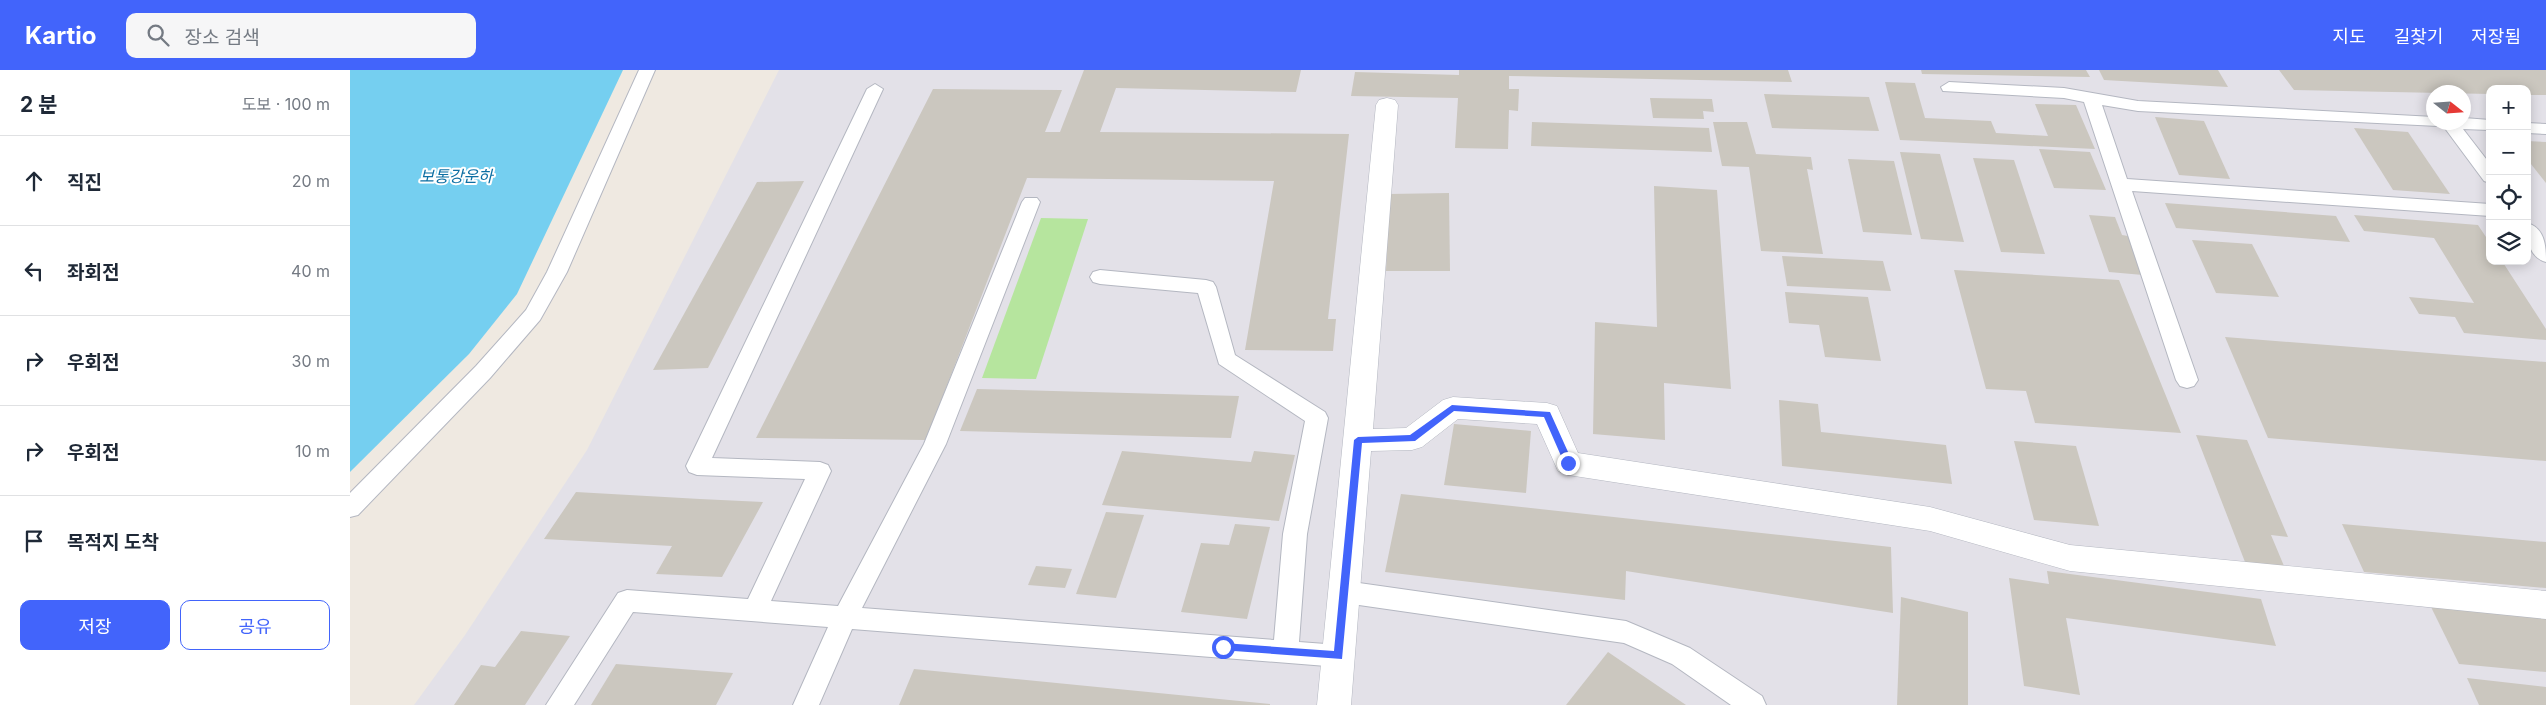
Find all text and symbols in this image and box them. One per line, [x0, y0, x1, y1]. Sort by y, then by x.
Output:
search box [126, 13, 476, 58]
text: Kartio [25, 21, 96, 50]
icon: search [144, 21, 172, 49]
text: 장소 검색 [184, 26, 260, 49]
text: 지도 [2333, 26, 2366, 47]
text: 길찾기 [2394, 26, 2443, 47]
text: 저장됨 [2471, 26, 2521, 47]
north arrow [2426, 85, 2471, 130]
map controls [2486, 85, 2531, 265]
button: + [2486, 85, 2531, 130]
text: 2 분 [20, 92, 58, 117]
text: 도보 · 100 m [242, 94, 330, 114]
button: − [2486, 130, 2531, 175]
water label: 보통강운하 [419, 166, 495, 186]
icon: ahead [20, 167, 48, 195]
text: 직진 [67, 171, 102, 194]
text: 20 m [292, 171, 330, 191]
button: locate [2486, 175, 2531, 220]
button: layers [2486, 220, 2531, 265]
icon: left [20, 257, 48, 285]
text: 좌회전 [67, 261, 119, 284]
text: 40 m [291, 261, 330, 281]
icon: right [20, 347, 48, 375]
text: 우회전 [67, 351, 119, 374]
text: 30 m [292, 351, 330, 371]
icon: right [20, 437, 48, 465]
text: 우회전 [67, 441, 119, 464]
text: 10 m [295, 441, 330, 461]
route end [1557, 452, 1580, 475]
icon: arrive [20, 527, 48, 555]
text: 목적지 도착 [67, 531, 159, 554]
button: 저장 [20, 600, 170, 650]
button: 공유 [180, 600, 330, 650]
route start [1212, 636, 1235, 659]

